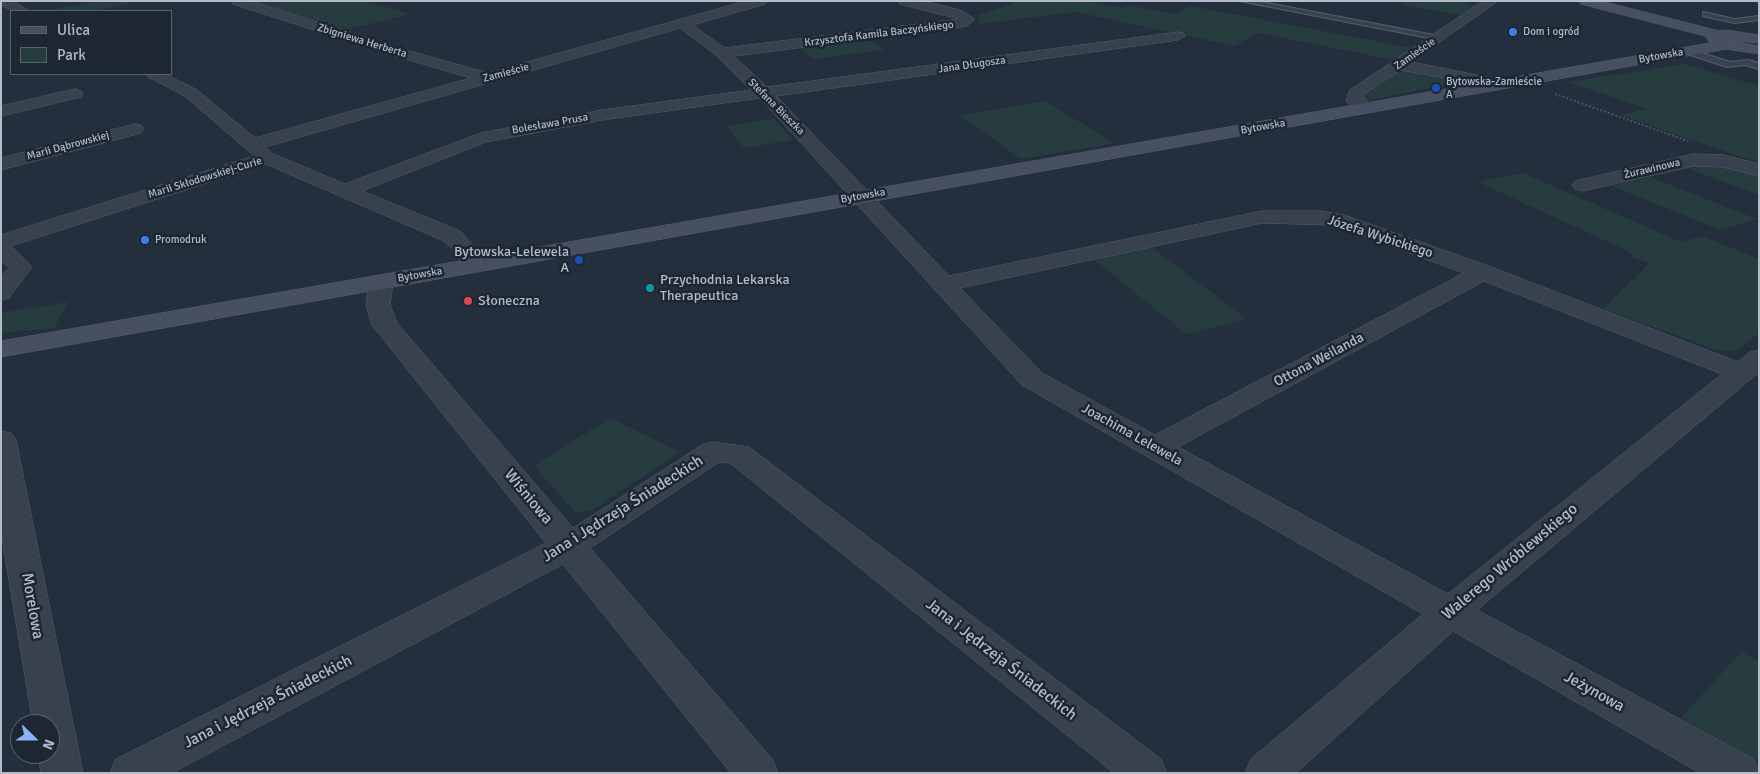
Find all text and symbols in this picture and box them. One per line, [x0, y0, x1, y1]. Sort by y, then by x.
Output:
legend [10, 10, 172, 75]
street label: Krzysztofa Kamila Baczyńskiego [804, 18, 954, 50]
text: Ulica [57, 21, 90, 39]
street label: Zbigniewa Herberta [316, 21, 408, 61]
place label: Dom i ogród [1523, 25, 1579, 39]
marker: Dom i ogród [1507, 26, 1519, 38]
street label: Zamieście [1392, 35, 1438, 73]
text: Park [57, 46, 86, 64]
street label: Bytowska [1638, 46, 1684, 66]
street label: Jana Długosza [937, 54, 1007, 76]
street label: Zamieście [481, 60, 531, 86]
place label: Bytowska-Zamieście A [1446, 75, 1542, 101]
street label: Stefana Bieszka [745, 76, 807, 138]
marker: Bytowska-Zamieście A [1430, 82, 1442, 94]
street label: Bolesława Prusa [511, 111, 589, 137]
street label: Bytowska [1240, 117, 1286, 137]
street label: Marii Dąbrowskiej [25, 129, 111, 163]
street label: Marii Skłodowskiej-Curie [147, 154, 263, 202]
street label: Żurawinowa [1623, 156, 1681, 182]
street label: Bytowska [840, 186, 886, 206]
street label: Józefa Wybickiego [1325, 212, 1435, 262]
place label: Promodruk [155, 233, 207, 247]
marker: Promodruk [139, 234, 151, 246]
place label: Bytowska-Lelewela A [454, 244, 569, 276]
marker: Bytowska-Lelewela A [573, 254, 585, 266]
street label: Bytowska [397, 265, 443, 285]
place label: Przychodnia Lekarska Therapeutica [660, 272, 790, 304]
marker: Przychodnia Lekarska Therapeutica [644, 282, 656, 294]
place label: Słoneczna [478, 293, 540, 309]
marker: Słoneczna [462, 295, 474, 307]
street label: Ottona Weilanda [1271, 329, 1367, 391]
street label: Joachima Lelewela [1079, 400, 1185, 470]
street label: Jana i Jędrzeja Śniadeckich [539, 451, 707, 567]
street label: Wiśniowa [500, 466, 556, 528]
street label: Walerego Wróblewskiego [1438, 500, 1582, 624]
street label: Morelowa [17, 571, 47, 641]
street label: Jana i Jędrzeja Śniadeckich [922, 595, 1080, 725]
street label: Jana i Jędrzeja Śniadeckich [181, 651, 355, 753]
street label: Jeżynowa [1560, 668, 1628, 716]
north arrow [10, 714, 60, 764]
text: N [39, 737, 58, 752]

